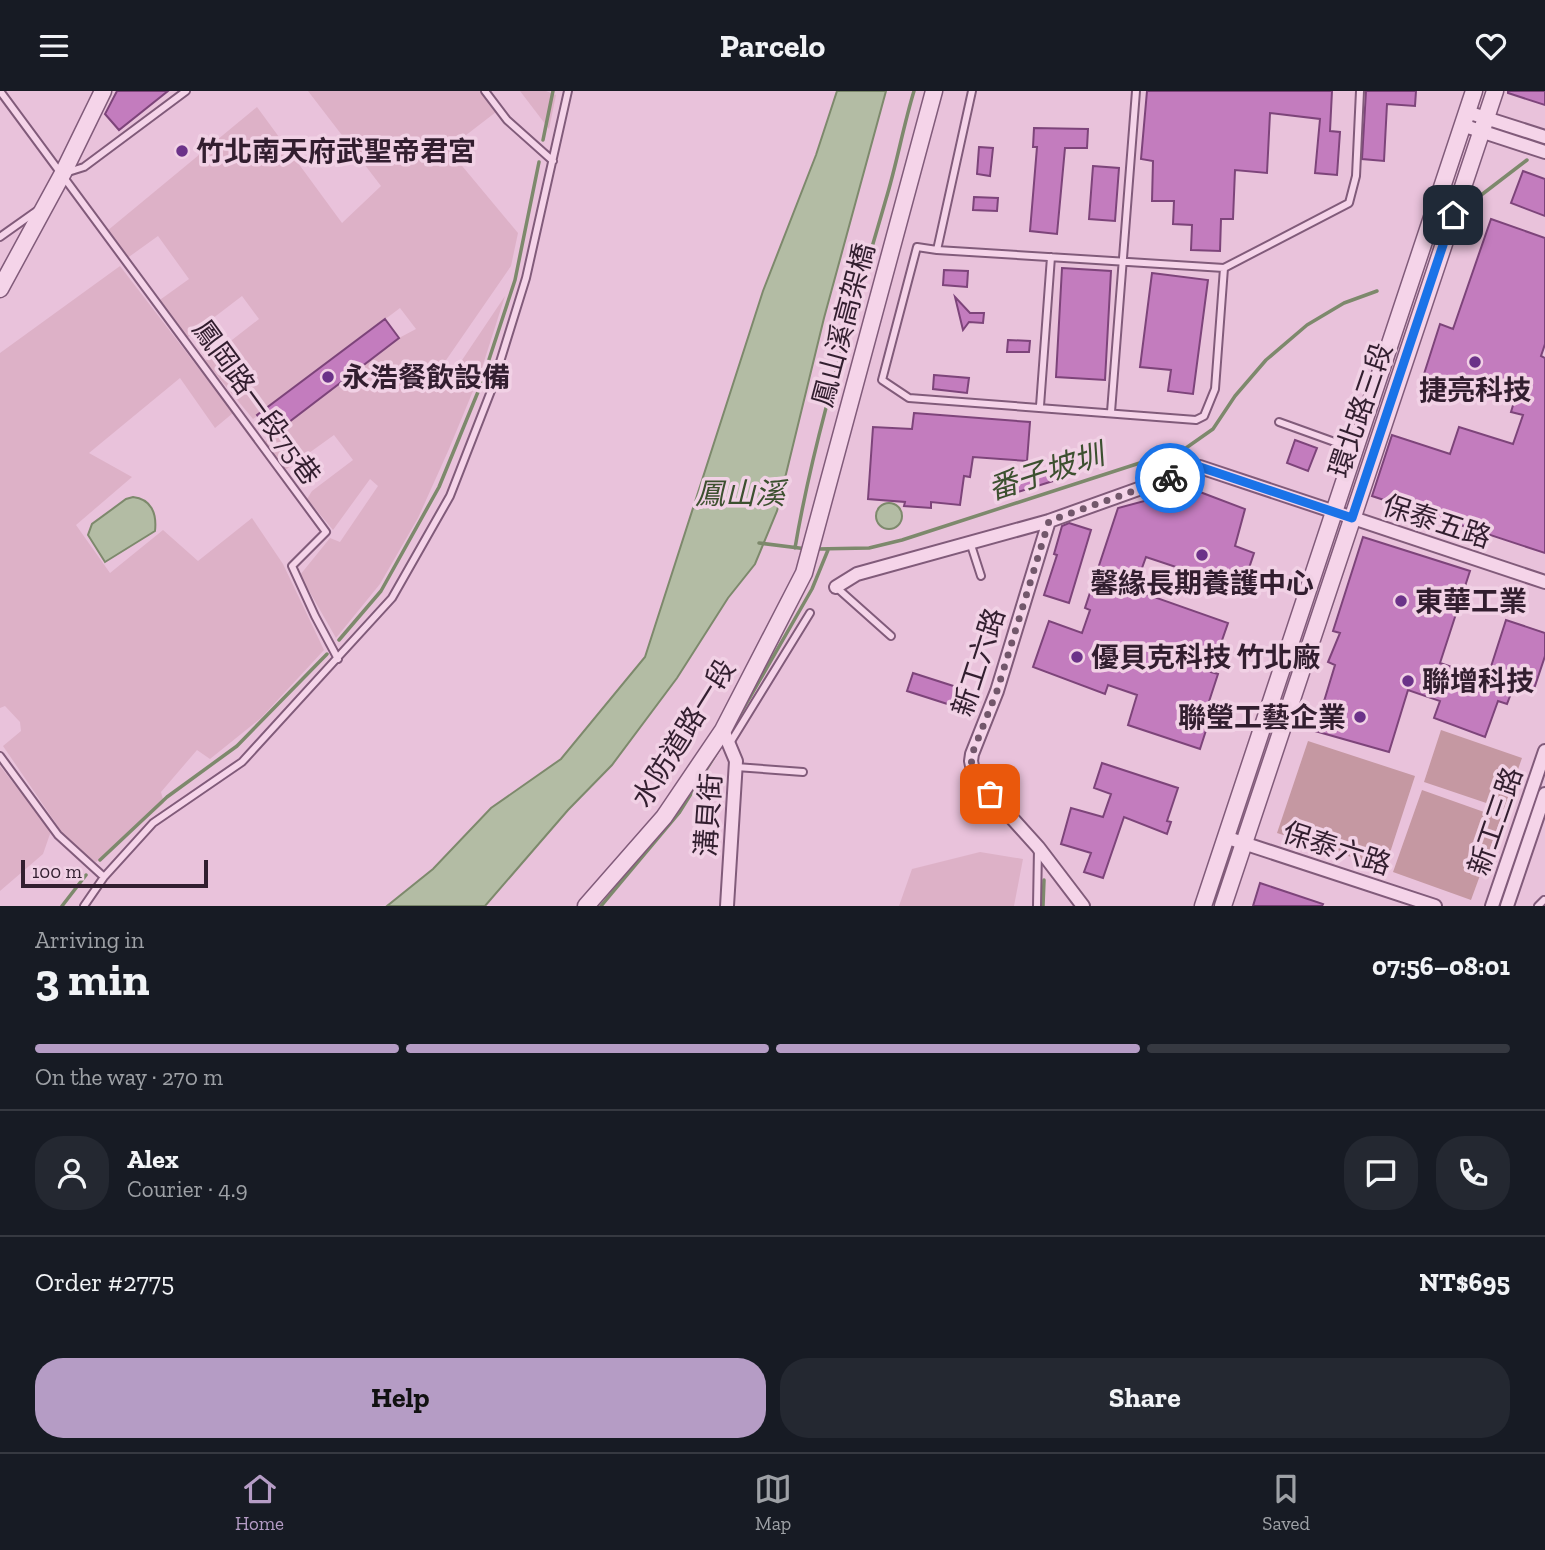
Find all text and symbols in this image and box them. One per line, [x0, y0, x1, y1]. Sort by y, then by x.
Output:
icon: menu [35, 27, 73, 65]
text: Parcelo [720, 27, 825, 65]
icon: heart [1472, 27, 1510, 65]
place label: 竹北南天府武聖帝君宮 [196, 135, 476, 168]
marker: 竹北南天府武聖帝君宮 [174, 143, 190, 159]
pin [1423, 185, 1483, 245]
icon: home [1434, 196, 1472, 234]
street label: 鳳山溪高架橋 [806, 240, 881, 411]
street label: 鳳岡路一段75巷 [186, 314, 327, 491]
street label: 環北路三段 [1322, 339, 1399, 482]
marker: 捷亮科技 [1467, 354, 1483, 370]
place label: 永浩餐飲設備 [342, 361, 510, 394]
marker: 永浩餐飲設備 [320, 369, 336, 385]
place label: 捷亮科技 [1419, 374, 1531, 407]
water label: 番子坡圳 [983, 435, 1112, 508]
courier [1135, 443, 1205, 513]
icon: bike [1151, 459, 1189, 497]
water label: 鳳山溪 [695, 476, 789, 512]
street label: 保泰五路 [1378, 488, 1495, 554]
marker: 馨緣長期養護中心 [1194, 547, 1210, 563]
place label: 馨緣長期養護中心 [1090, 567, 1314, 600]
place label: 東華工業 [1415, 585, 1527, 618]
marker: 東華工業 [1393, 593, 1409, 609]
street label: 新工六路 [945, 604, 1011, 721]
place label: 優貝克科技 竹北廠 [1091, 641, 1320, 674]
marker: 優貝克科技 竹北廠 [1069, 649, 1085, 665]
street label: 水防道路一段 [625, 653, 742, 813]
place label: 聯增科技 [1422, 665, 1534, 698]
marker: 聯增科技 [1400, 673, 1416, 689]
place label: 聯瑩工藝企業 [1178, 701, 1346, 734]
marker: 聯瑩工藝企業 [1352, 709, 1368, 725]
street label: 新工三路 [1462, 763, 1529, 879]
pin [960, 764, 1020, 824]
street label: 溝貝街 [689, 772, 728, 858]
icon: bag [971, 775, 1009, 813]
street label: 保泰六路 [1278, 815, 1395, 881]
scale bar [21, 857, 208, 889]
text: 100 m [32, 860, 82, 883]
text: Arriving in [35, 926, 144, 954]
text: 07:56–08:01 [1372, 950, 1510, 982]
text: 3 min [35, 952, 149, 1007]
text: On the way · 270 m [35, 1063, 223, 1091]
button: person [35, 1136, 109, 1210]
button: chat [1344, 1136, 1418, 1210]
button: phone [1436, 1136, 1510, 1210]
text: Alex [127, 1143, 179, 1175]
text: Courier · 4.9 [127, 1175, 248, 1203]
text: Order #2775 [35, 1266, 174, 1298]
text: NT$695 [1419, 1266, 1510, 1298]
button: Help [35, 1358, 766, 1438]
button: Share [780, 1358, 1510, 1438]
tab: Home [235, 1470, 284, 1535]
tab: Map [754, 1470, 792, 1535]
tab: Saved [1262, 1470, 1310, 1535]

